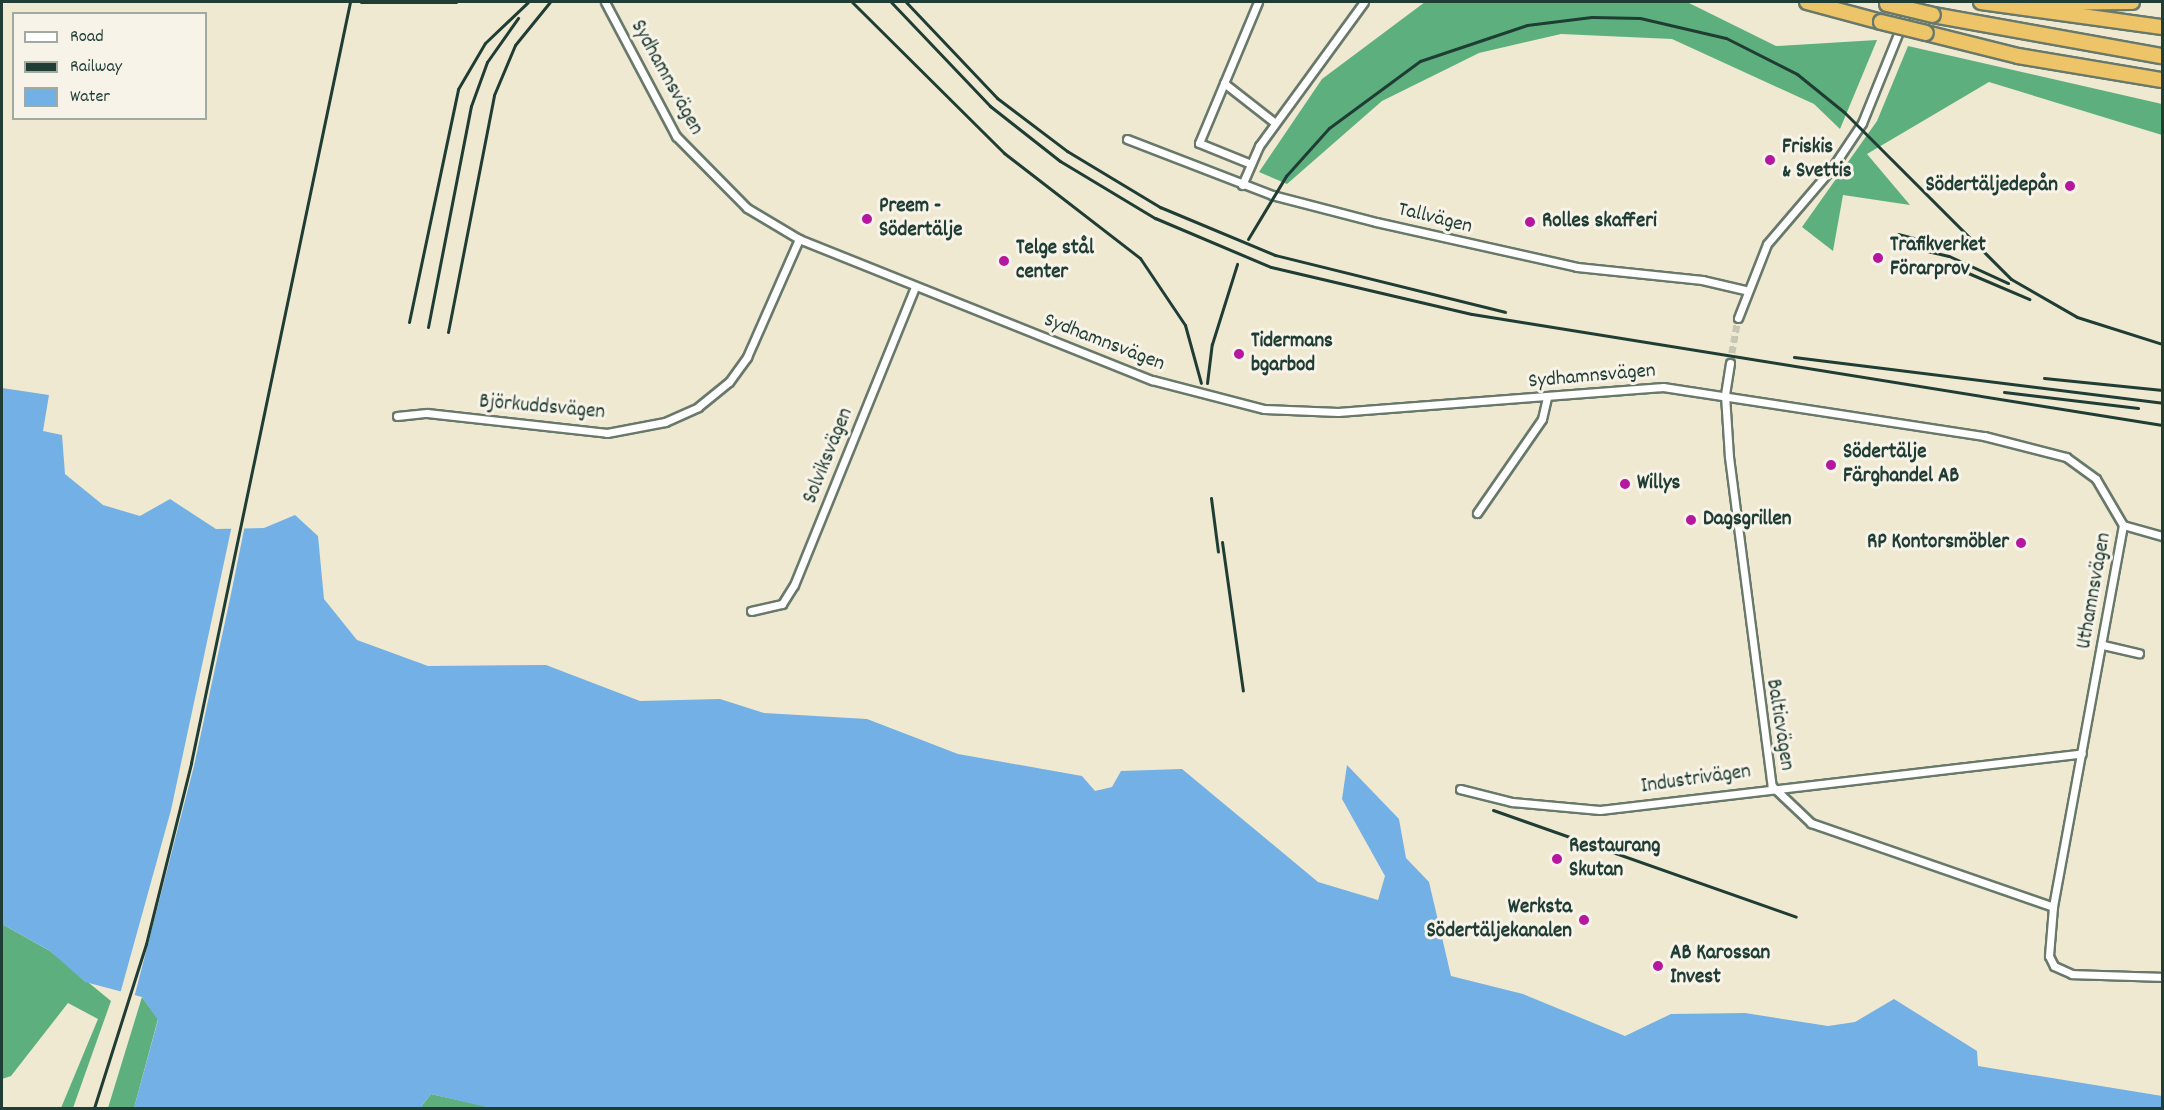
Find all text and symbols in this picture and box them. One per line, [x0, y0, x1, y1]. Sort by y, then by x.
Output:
legend [12, 12, 207, 120]
street label: Sydhamnsvägen [624, 16, 708, 140]
text: Road [70, 25, 104, 50]
text: Railway [70, 55, 122, 80]
text: Water [70, 85, 110, 110]
place label: Friskis & Svettis [1782, 135, 1851, 185]
marker: Friskis & Svettis [1763, 153, 1777, 167]
place label: Södertäljedepån [1926, 173, 2058, 199]
marker: Södertäljedepån [2063, 179, 2077, 193]
place label: Preem - Södertälje [879, 194, 962, 244]
street label: Tallvägen [1395, 198, 1475, 240]
place label: Rolles skafferi [1542, 209, 1657, 235]
marker: Preem - Södertälje [860, 212, 874, 226]
marker: Rolles skafferi [1523, 215, 1537, 229]
place label: Trafikverket Förarprov [1890, 233, 1986, 283]
place label: Telge stål center [1016, 236, 1094, 286]
marker: Trafikverket Förarprov [1871, 251, 1885, 265]
marker: Telge stål center [997, 254, 1011, 268]
street label: Sydhamnsvägen [1040, 308, 1168, 378]
place label: Tidermans bgarbod [1251, 329, 1333, 379]
marker: Tidermans bgarbod [1232, 347, 1246, 361]
street label: Sydhamnsvägen [1527, 359, 1657, 395]
street label: Björkuddsvägen [478, 390, 606, 426]
street label: Solviksvägen [798, 404, 860, 508]
place label: Södertälje Färghandel AB [1843, 440, 1959, 490]
marker: Södertälje Färghandel AB [1824, 458, 1838, 472]
place label: Willys [1637, 471, 1680, 497]
marker: Willys [1618, 477, 1632, 491]
place label: Dagsgrillen [1703, 507, 1791, 533]
marker: Dagsgrillen [1684, 513, 1698, 527]
place label: RP Kontorsmöbler [1867, 530, 2009, 556]
street label: Uthamnsvägen [2072, 531, 2118, 651]
marker: RP Kontorsmöbler [2014, 536, 2028, 550]
street label: Balticvägen [1759, 677, 1799, 773]
street label: Industrivägen [1639, 760, 1753, 800]
place label: Restaurang Skutan [1569, 834, 1660, 884]
marker: Restaurang Skutan [1550, 852, 1564, 866]
place label: Werksta Södertäljekanalen [1427, 895, 1572, 945]
marker: Werksta Södertäljekanalen [1577, 913, 1591, 927]
place label: AB Karossan Invest [1670, 941, 1770, 991]
marker: AB Karossan Invest [1651, 959, 1665, 973]

